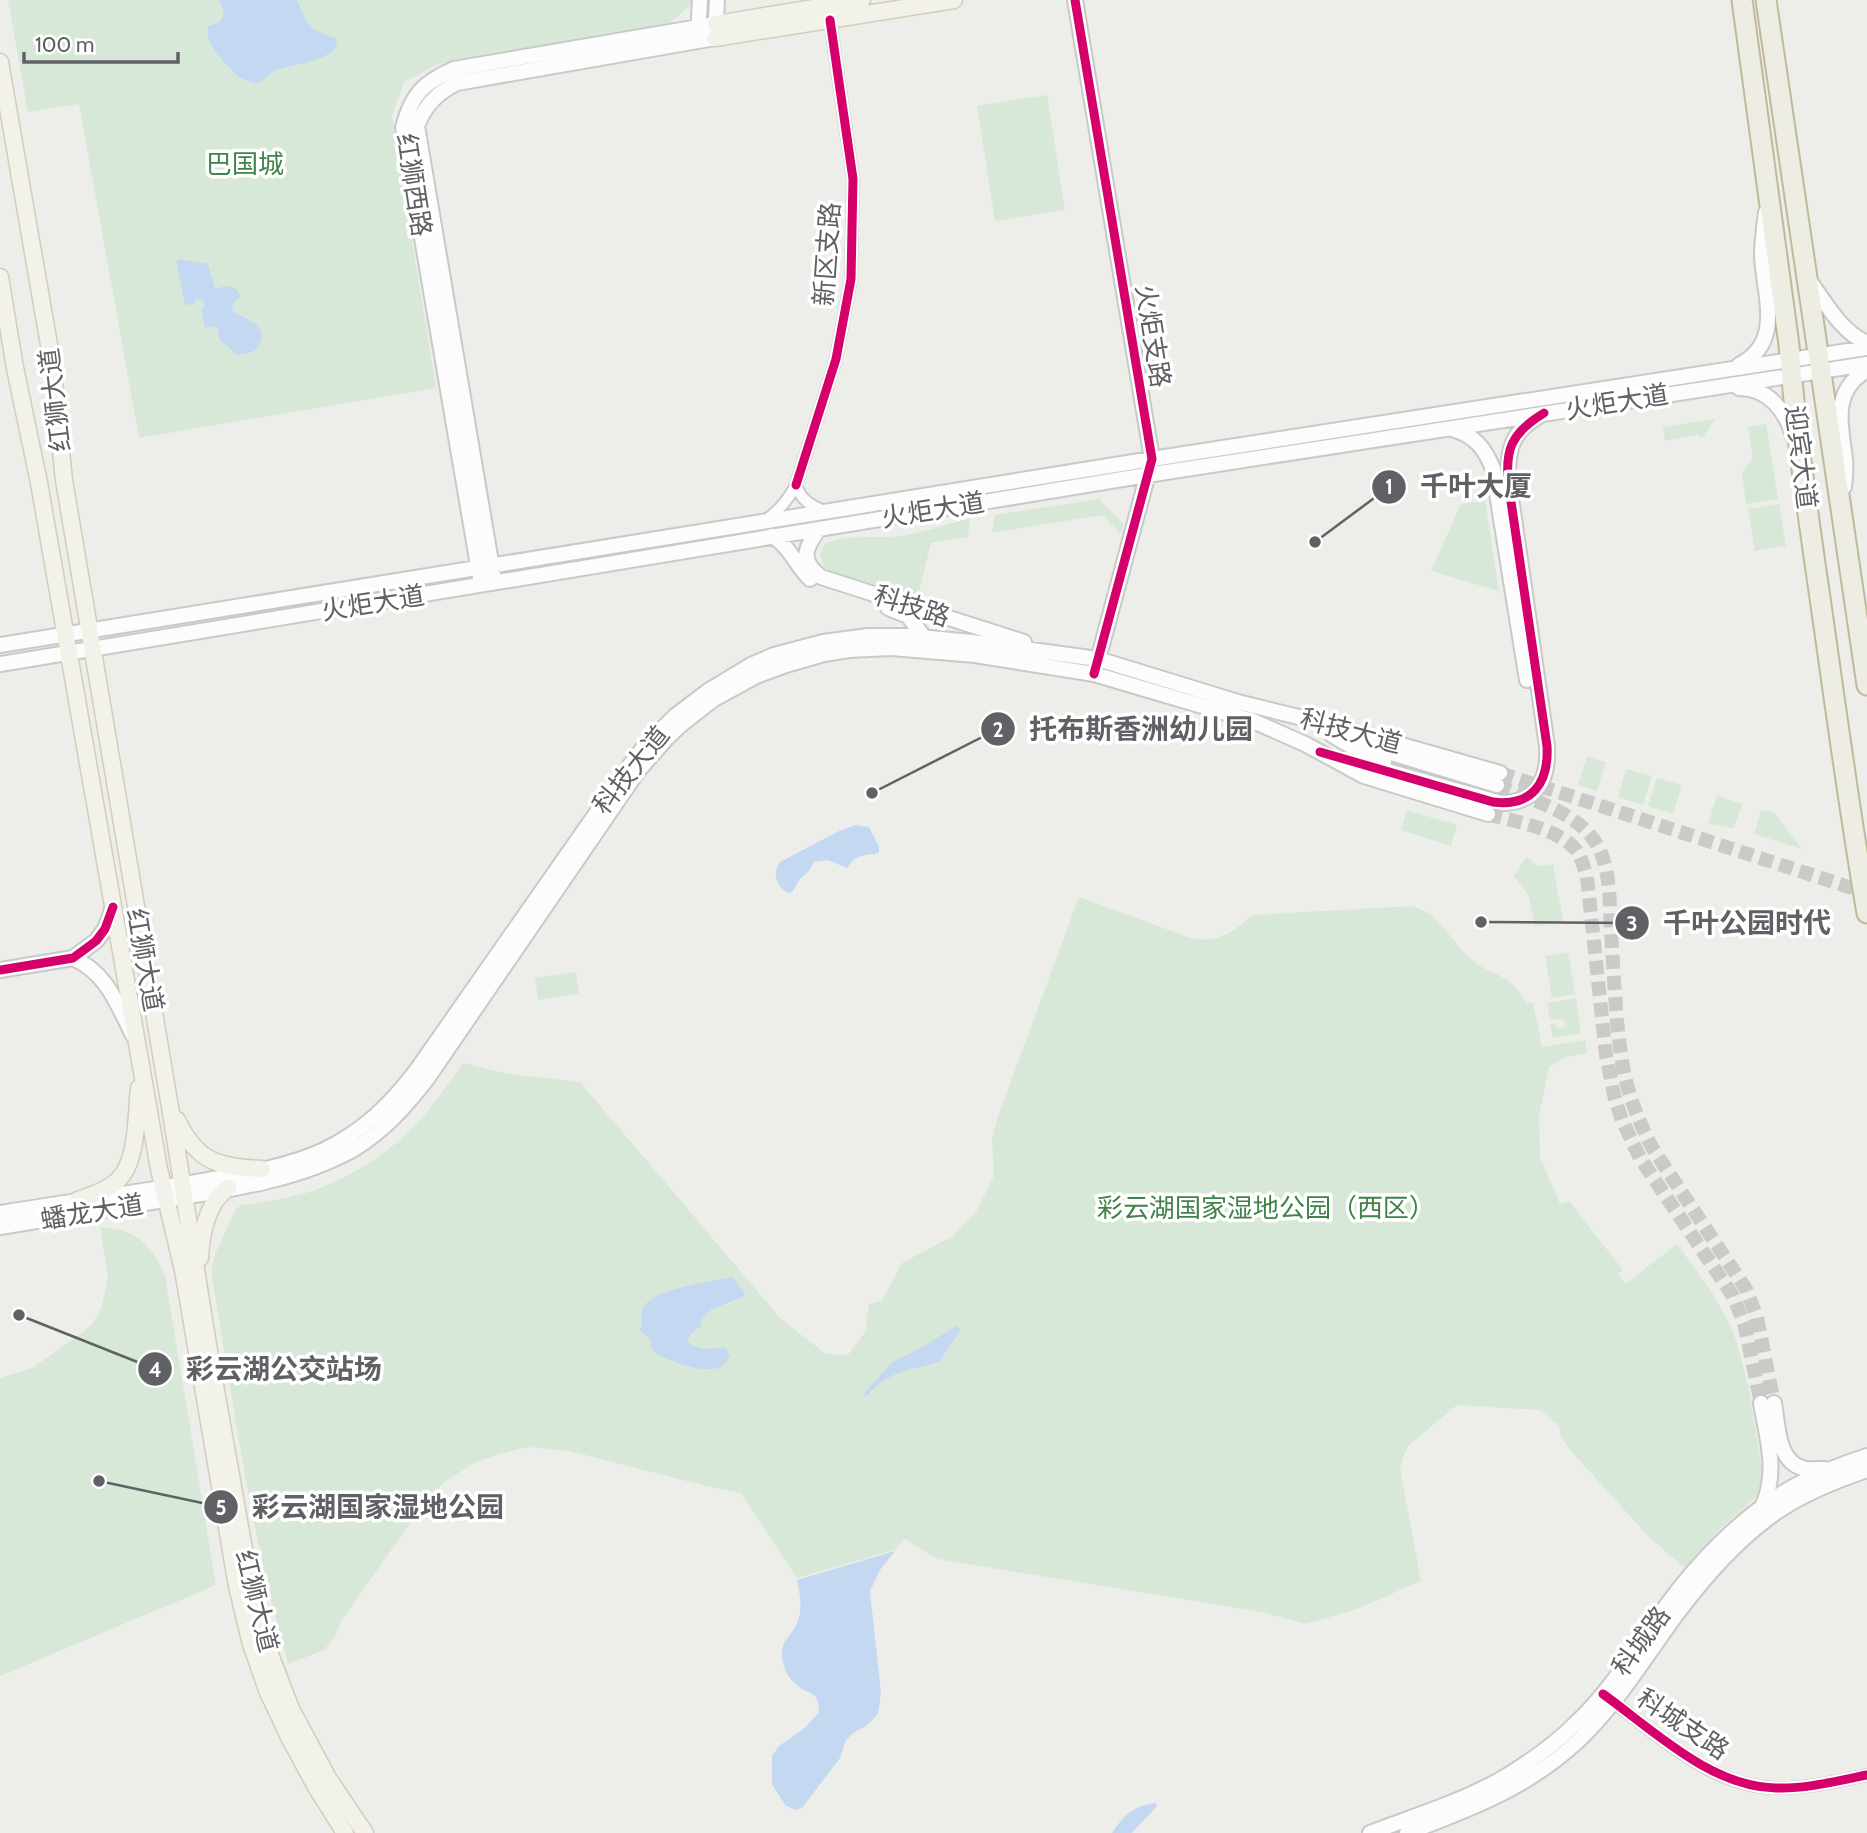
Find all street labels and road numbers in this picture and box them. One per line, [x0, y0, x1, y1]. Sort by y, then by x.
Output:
street label: 红狮西路 [390, 131, 438, 239]
street label: 新区支路 [807, 201, 847, 307]
street label: 火炬支路 [1129, 282, 1177, 390]
street label: 红狮大道 [33, 346, 77, 454]
street label: 火炬大道 [1563, 378, 1671, 426]
street label: 迎宾大道 [1779, 403, 1823, 511]
street label: 火炬大道 [879, 486, 987, 534]
street label: 火炬大道 [319, 579, 427, 627]
street label: 科技路 [870, 579, 954, 633]
street label: 科技大道 [1297, 702, 1405, 760]
street label: 科技大道 [586, 720, 676, 820]
street label: 红狮大道 [120, 906, 170, 1014]
street label: 蟠龙大道 [38, 1188, 146, 1236]
street label: 红狮大道 [229, 1547, 285, 1655]
street label: 科城路 [1605, 1600, 1677, 1682]
street label: 科城支路 [1631, 1682, 1735, 1766]

